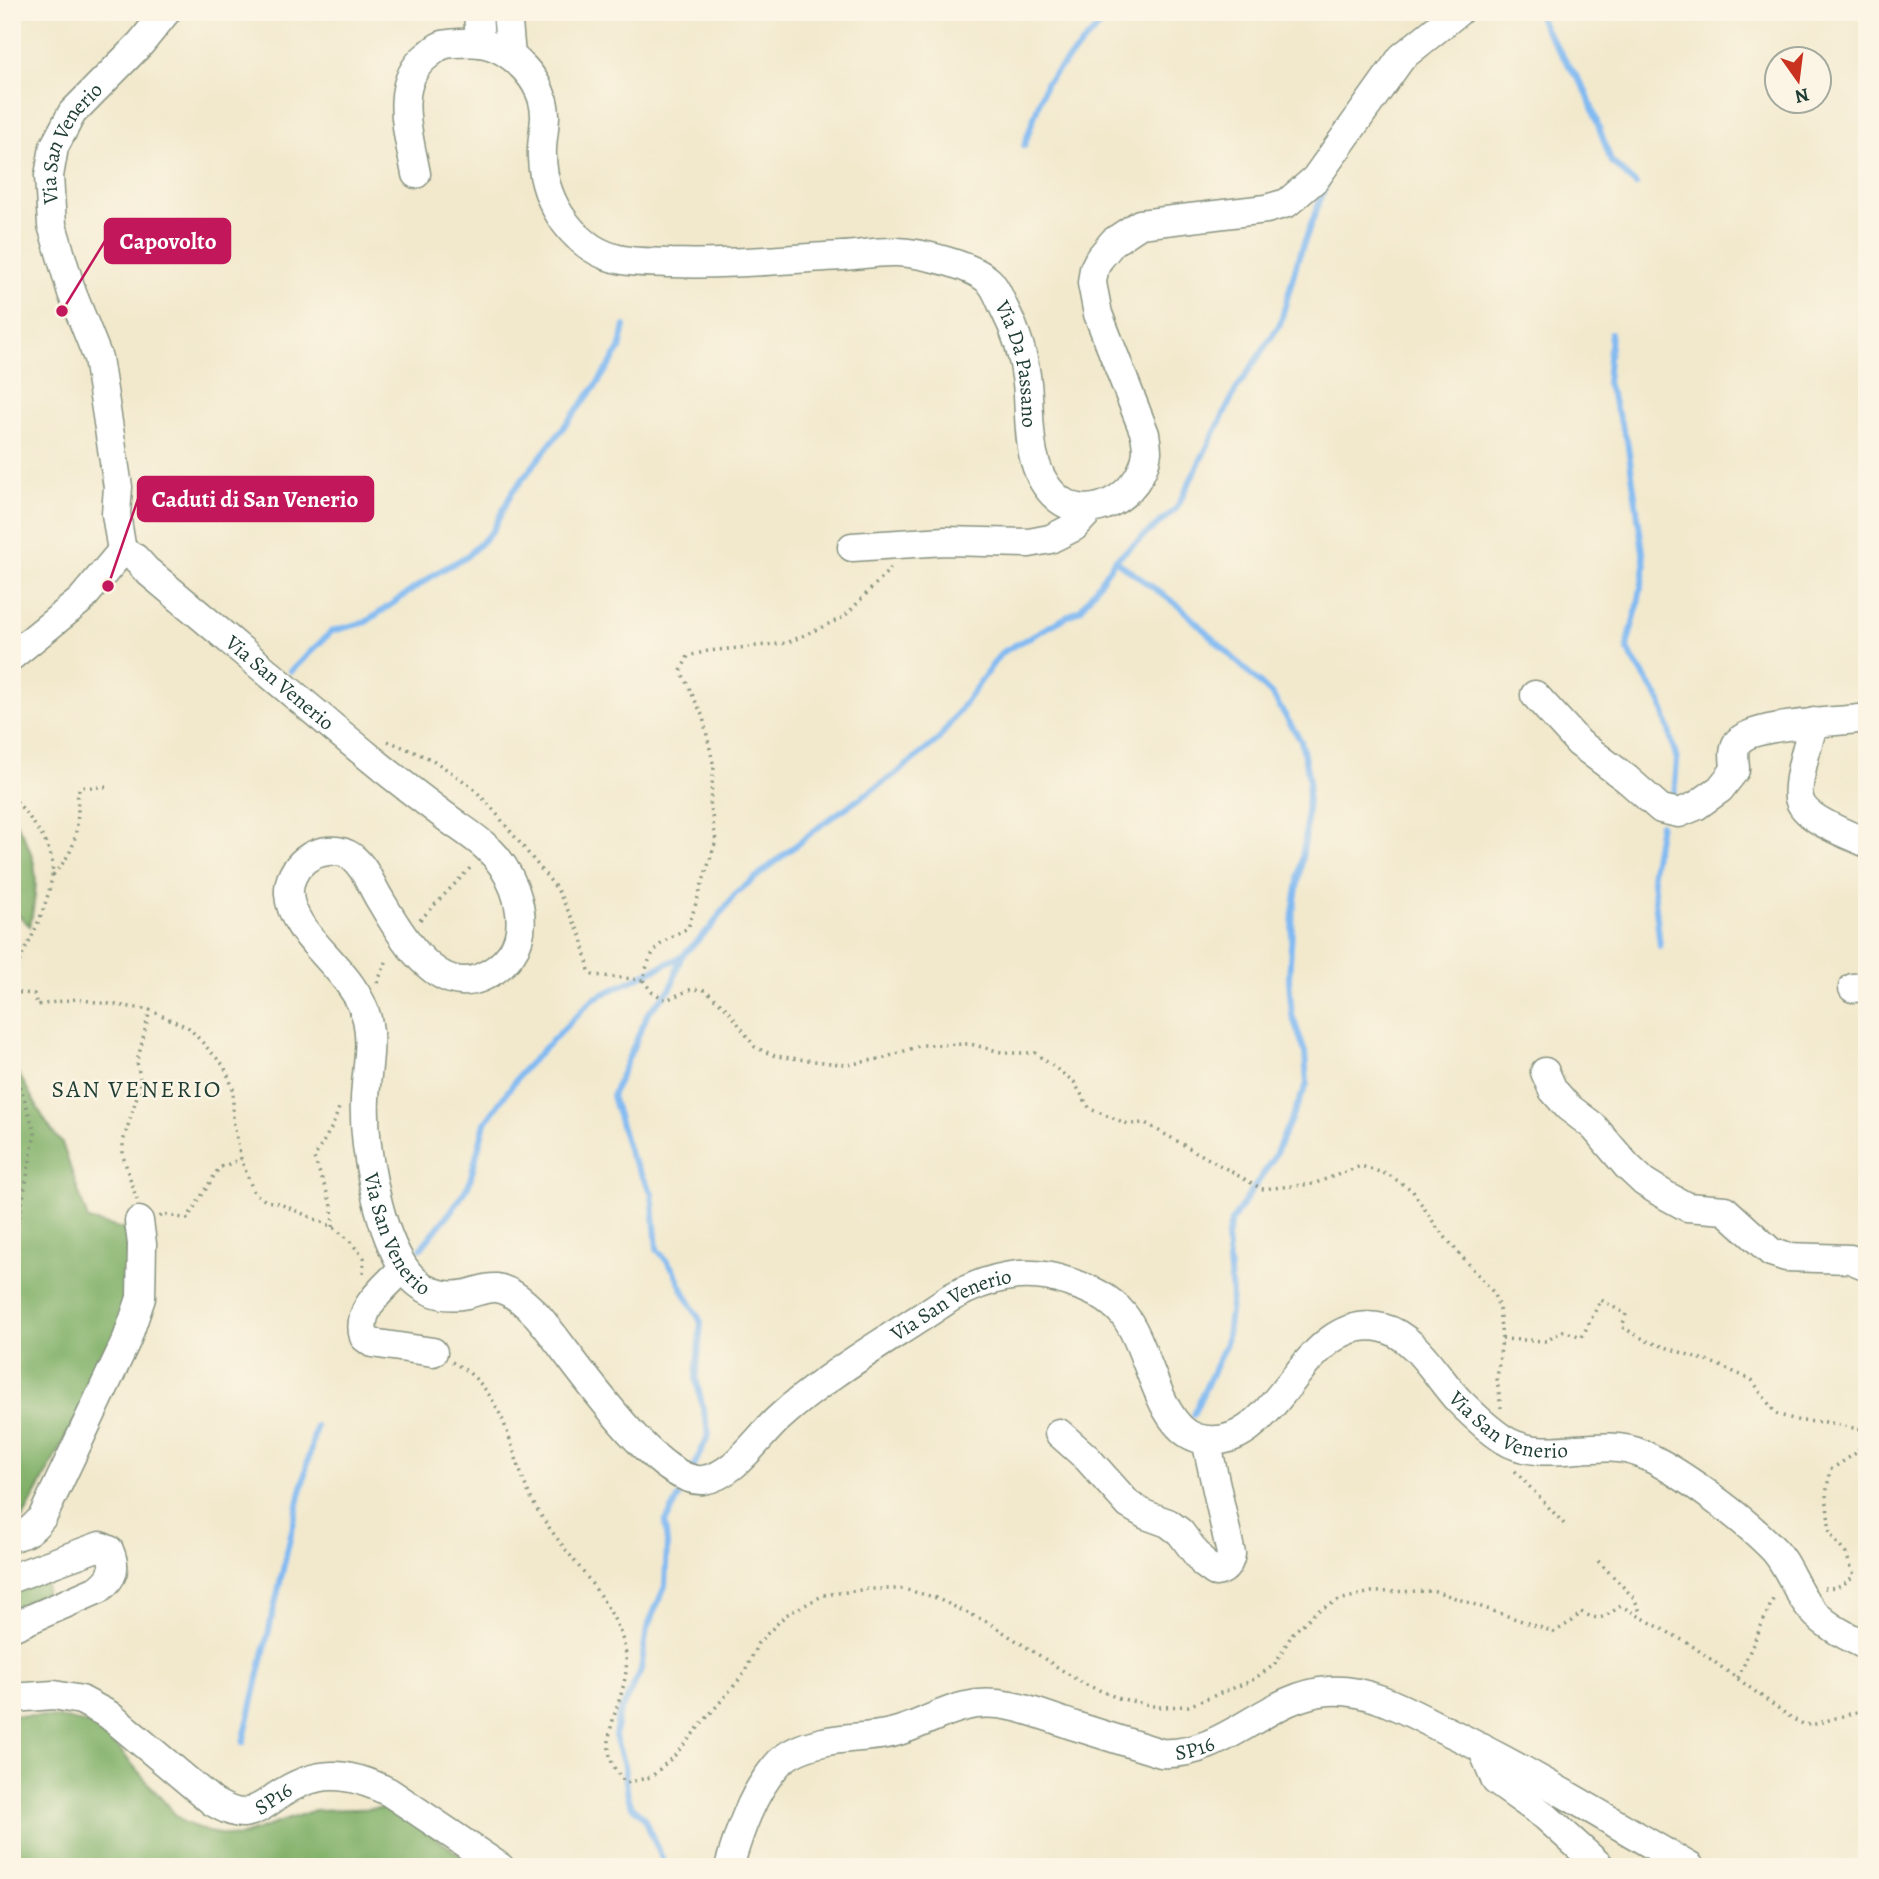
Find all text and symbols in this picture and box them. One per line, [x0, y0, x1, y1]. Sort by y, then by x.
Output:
north arrow [1764, 46, 1834, 116]
street label: Via San Venerio [35, 76, 109, 206]
text: N [1792, 81, 1812, 110]
callout: Capovolto [105, 219, 230, 263]
text: Capovolto [119, 226, 217, 257]
street label: Via Da Passano [988, 295, 1044, 428]
callout: Caduti di San Venerio [138, 477, 373, 521]
text: Caduti di San Venerio [152, 484, 358, 515]
street label: Via San Venerio [219, 628, 340, 737]
district label: SAN VENERIO [52, 1073, 222, 1105]
street label: Via San Venerio [357, 1169, 436, 1302]
street label: Via San Venerio [884, 1262, 1014, 1348]
street label: Via San Venerio [1442, 1384, 1569, 1465]
street label: SP16 [1173, 1729, 1219, 1767]
street label: SP16 [249, 1776, 297, 1822]

